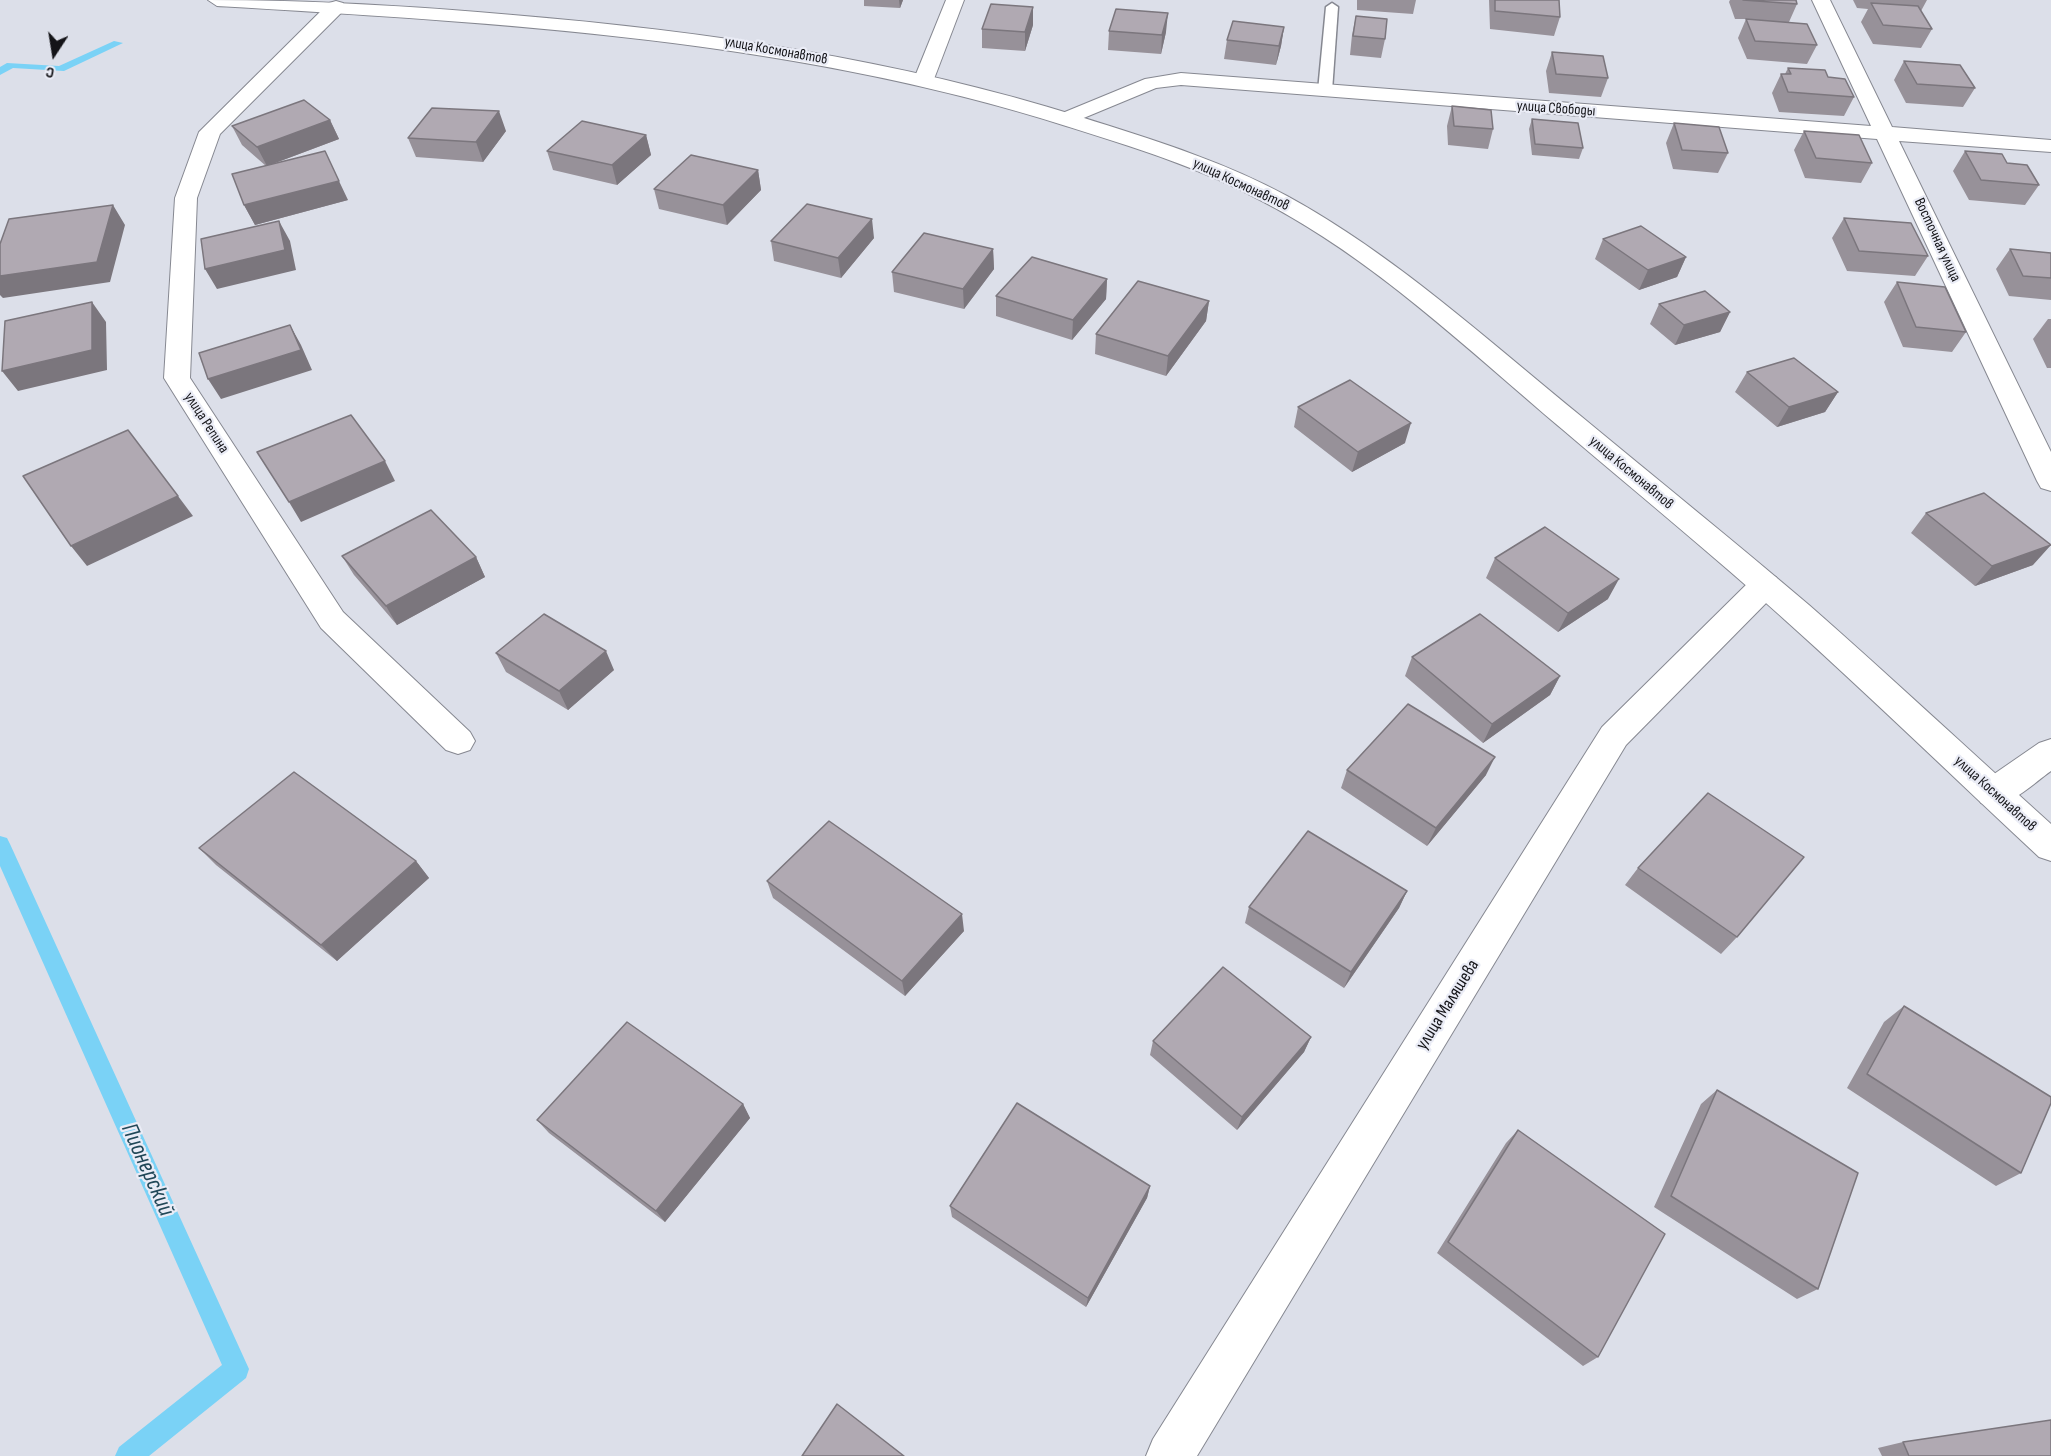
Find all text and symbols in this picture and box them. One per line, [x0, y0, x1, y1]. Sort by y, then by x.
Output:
north arrow [24, 24, 84, 84]
street label: улица Космонавтов [723, 33, 829, 69]
text: С [44, 62, 56, 82]
street label: улица Свободы [1516, 97, 1596, 121]
street label: улица Космонавтов [1190, 155, 1292, 215]
street label: Восточная улица [1910, 195, 1964, 285]
street label: улица Репина [180, 389, 232, 457]
street label: улица Космонавтов [1585, 433, 1677, 513]
street label: улица Космонавтов [1950, 752, 2040, 836]
street label: улица Маляшева [1412, 956, 1484, 1054]
water label: Пионерский [114, 1119, 180, 1221]

